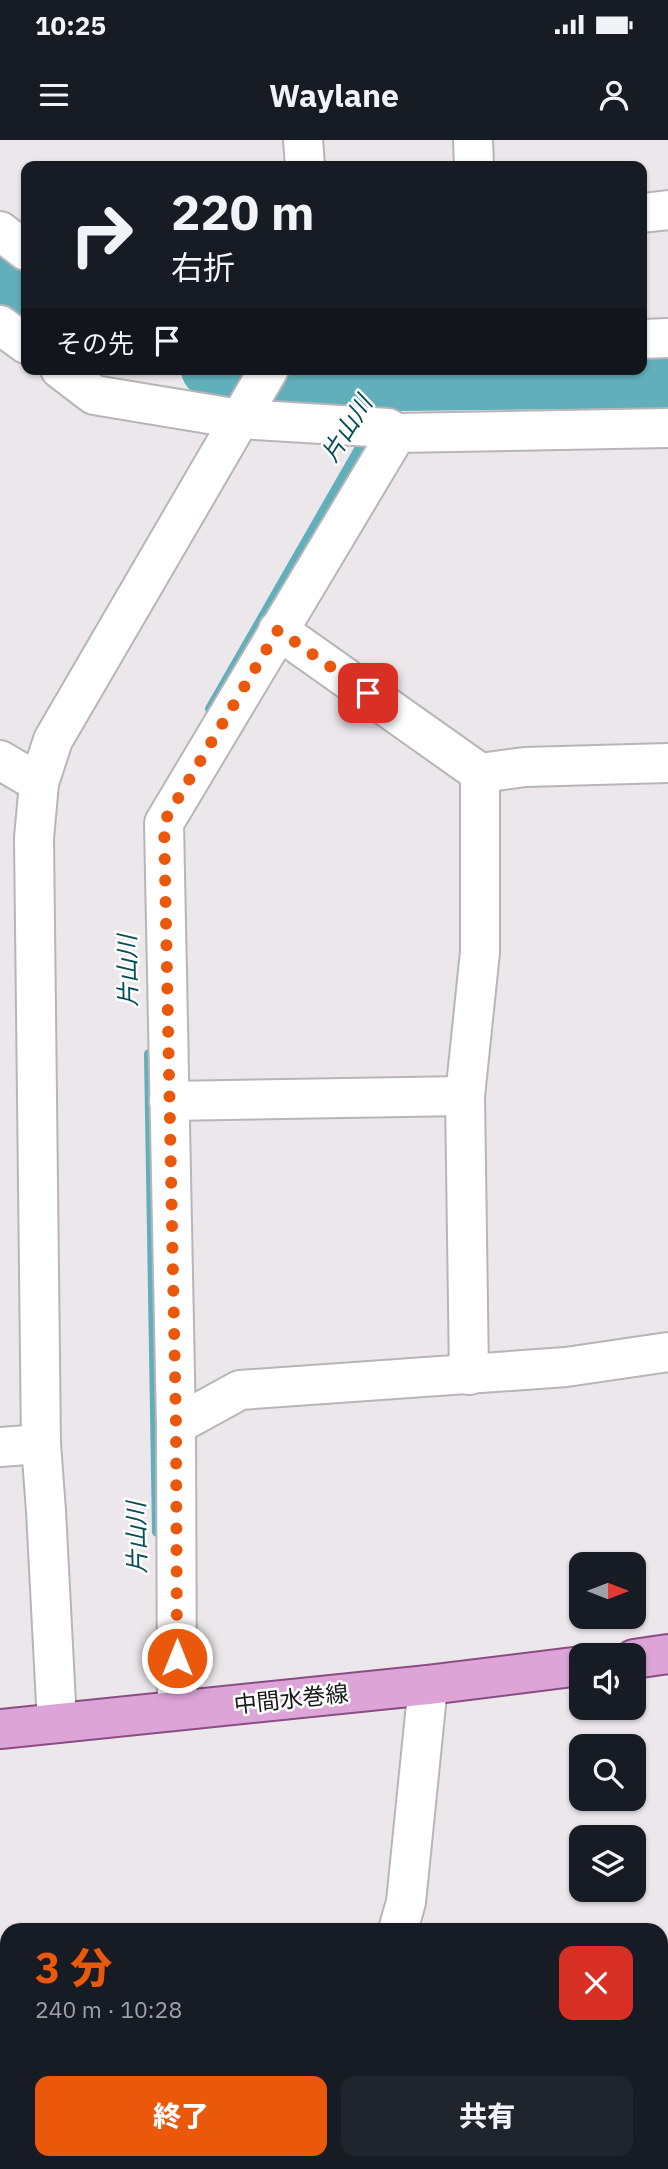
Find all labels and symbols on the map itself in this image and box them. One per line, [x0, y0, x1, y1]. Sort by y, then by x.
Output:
water label: 片山川 [314, 387, 380, 467]
pin [338, 663, 398, 723]
water label: 片山川 [110, 932, 144, 1007]
water label: 片山川 [119, 1499, 153, 1574]
north arrow [569, 1552, 646, 1629]
position arrow [140, 1621, 214, 1695]
street label: 中間水巻線 [232, 1677, 350, 1719]

